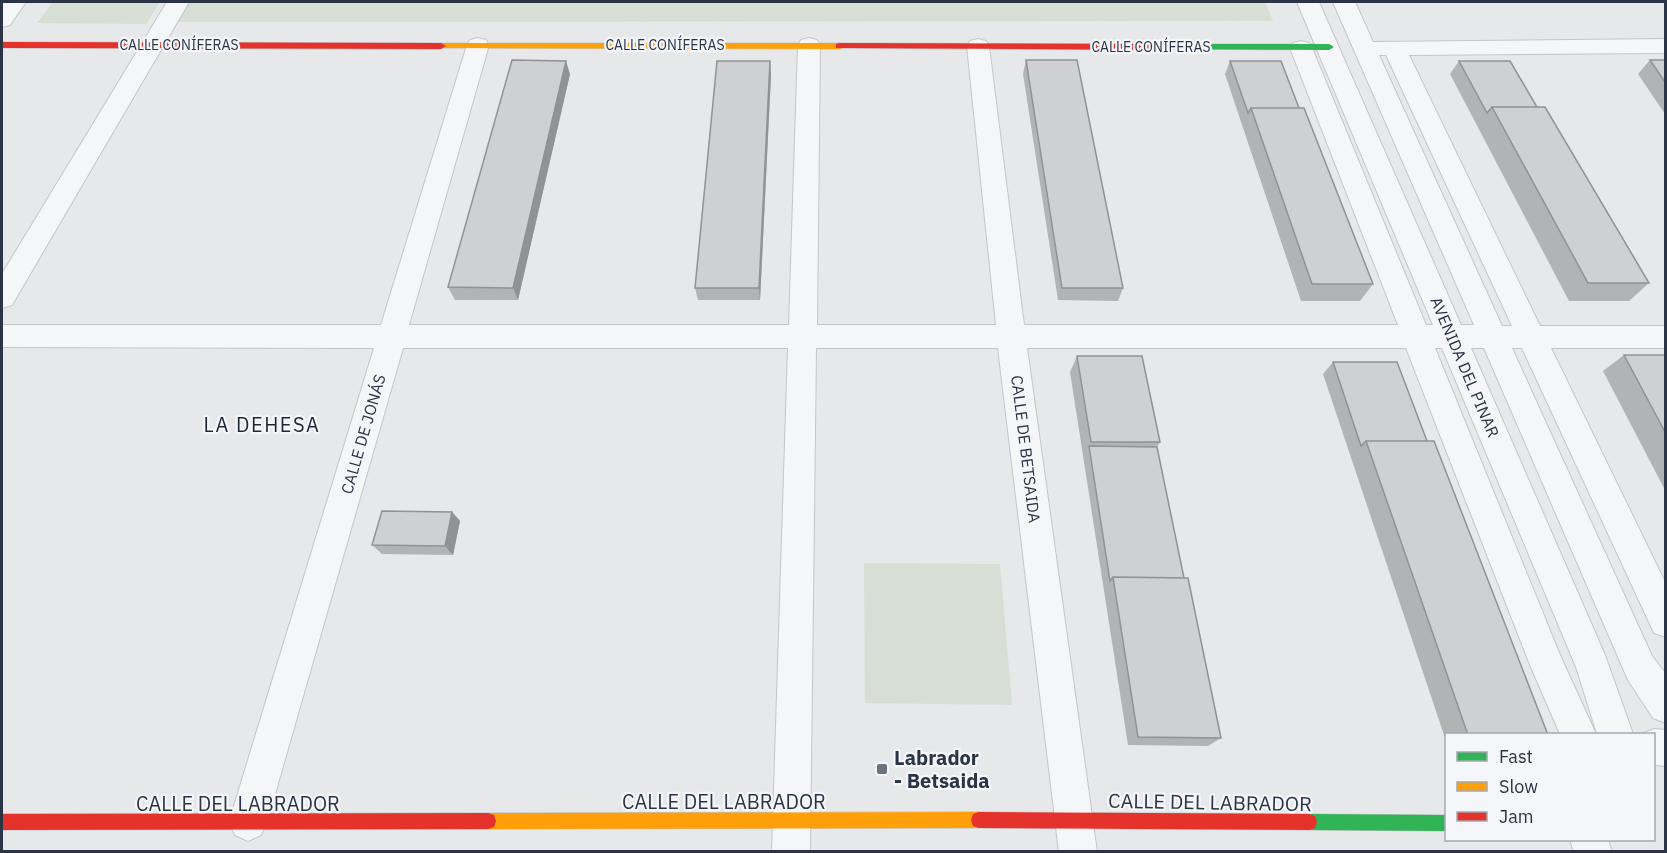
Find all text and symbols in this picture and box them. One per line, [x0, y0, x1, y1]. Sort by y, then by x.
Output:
street label: CALLE CONÍFERAS [119, 35, 239, 54]
street label: CALLE CONÍFERAS [605, 35, 725, 54]
street label: CALLE CONÍFERAS [1091, 37, 1211, 56]
street label: AVENIDA DEL PINAR [1426, 294, 1504, 440]
street label: CALLE DE JONÁS [335, 372, 390, 496]
street label: CALLE DE BETSAIDA [1007, 374, 1045, 524]
district label: LA DEHESA [204, 411, 320, 438]
legend [1445, 733, 1655, 841]
place label: Labrador - Betsaida [894, 744, 990, 794]
text: Fast [1499, 745, 1533, 768]
marker: Labrador - Betsaida [875, 762, 889, 776]
text: Slow [1499, 775, 1538, 798]
street label: CALLE DEL LABRADOR [1108, 787, 1312, 817]
street label: CALLE DEL LABRADOR [622, 788, 826, 815]
street label: CALLE DEL LABRADOR [136, 790, 340, 817]
text: Jam [1499, 805, 1534, 828]

